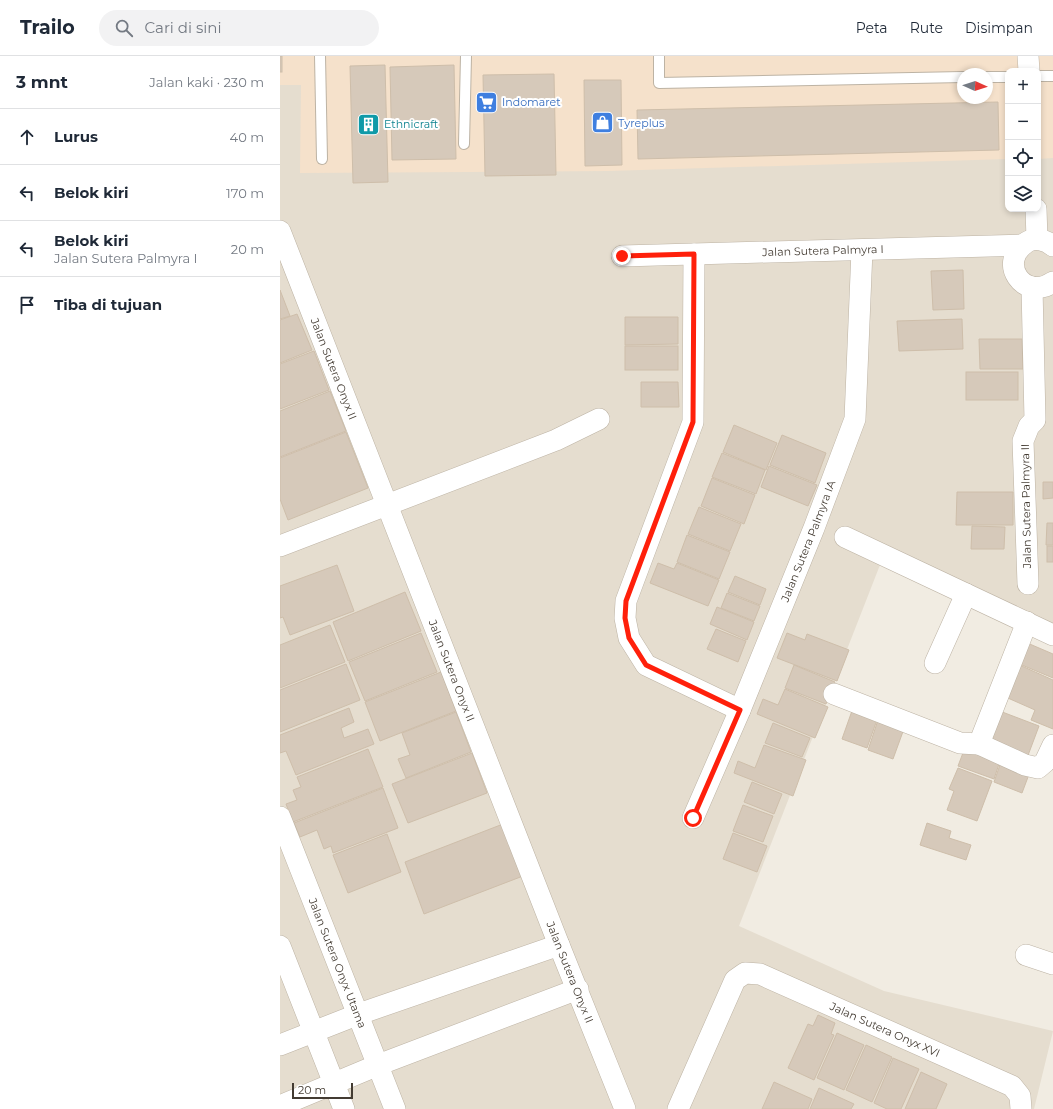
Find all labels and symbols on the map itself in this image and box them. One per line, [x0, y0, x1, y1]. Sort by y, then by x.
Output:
north arrow [957, 68, 993, 104]
supermarket icon: Indomaret [473, 89, 499, 115]
place label: Indomaret [502, 95, 561, 109]
shop icon: Tyreplus [590, 110, 616, 136]
building icon: Ethnicraft [356, 111, 382, 137]
place label: Tyreplus [618, 116, 665, 130]
place label: Ethnicraft [384, 117, 439, 131]
street label: Jalan Sutera Palmyra I [761, 242, 884, 259]
route end [613, 247, 631, 265]
street label: Jalan Sutera Onyx II [307, 315, 360, 422]
street label: Jalan Sutera Palmyra II [1018, 444, 1034, 569]
street label: Jalan Sutera Palmyra IA [777, 478, 838, 605]
street label: Jalan Sutera Onyx II [425, 617, 478, 723]
route start [684, 809, 702, 827]
street label: Jalan Sutera Onyx Utama [305, 895, 369, 1030]
street label: Jalan Sutera Onyx II [543, 919, 597, 1025]
street label: Jalan Sutera Onyx XVI [827, 999, 942, 1060]
scale bar [292, 1081, 353, 1100]

